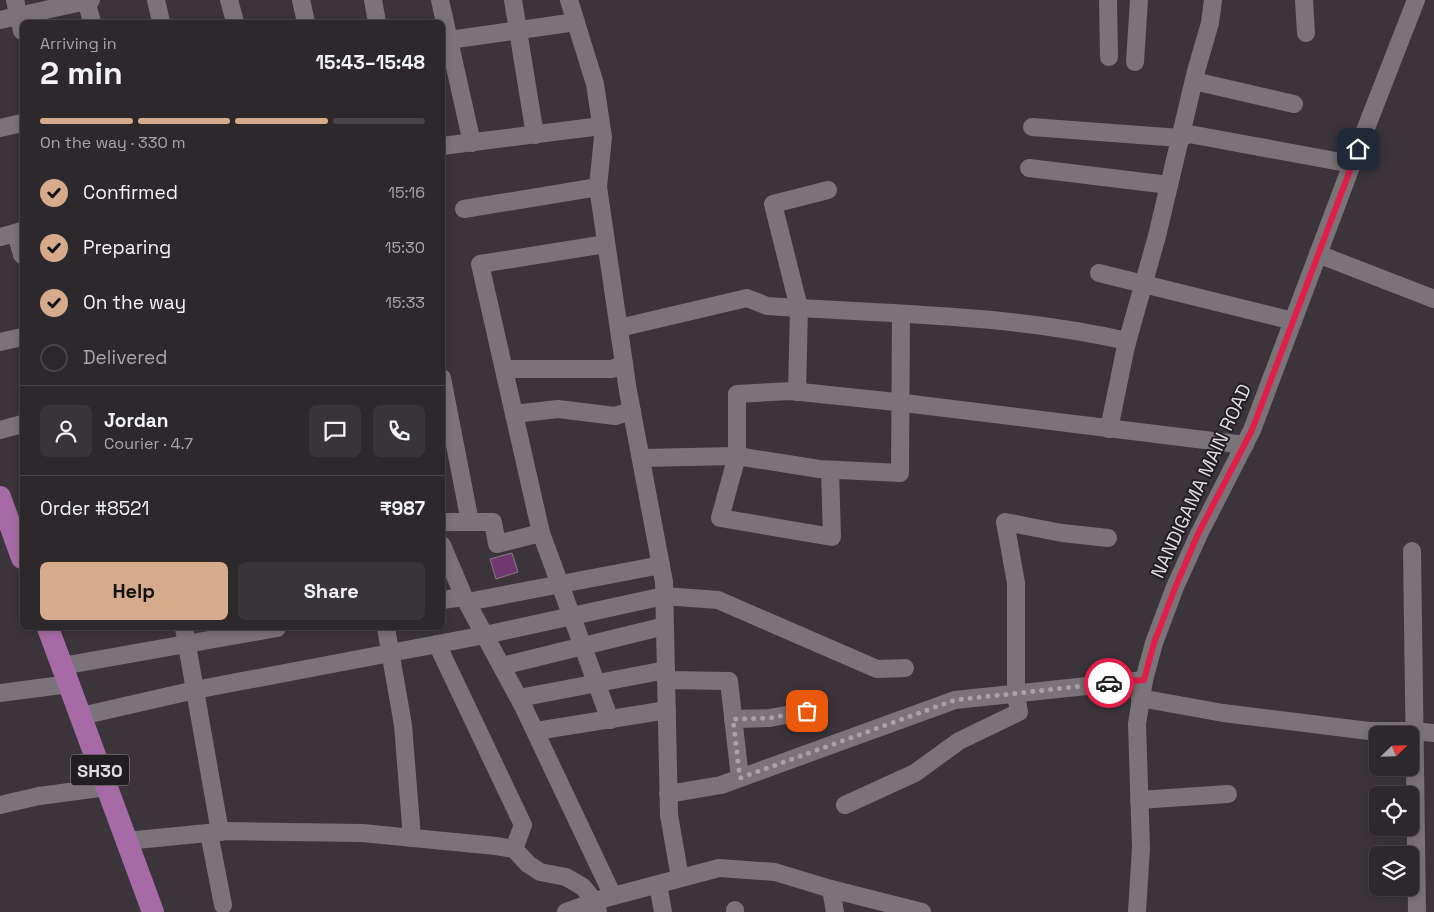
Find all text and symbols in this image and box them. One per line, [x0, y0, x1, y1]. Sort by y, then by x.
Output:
text: Arriving in [40, 33, 117, 54]
text: 15:43–15:48 [315, 50, 425, 75]
text: 2 min [40, 53, 123, 93]
pin [1337, 128, 1379, 170]
text: On the way · 330 m [40, 132, 186, 153]
icon: home [1344, 135, 1372, 163]
icon: check [40, 179, 68, 207]
text: Confirmed [83, 180, 178, 205]
text: 15:16 [388, 182, 425, 203]
icon: check [40, 234, 68, 262]
text: Preparing [83, 235, 171, 260]
text: 15:30 [385, 237, 425, 258]
icon: check [40, 289, 68, 317]
text: On the way [83, 290, 186, 315]
text: 15:33 [385, 292, 425, 313]
text: Delivered [83, 345, 168, 370]
street label: NANDIGAMA MAIN ROAD [1145, 380, 1257, 582]
button: person [40, 405, 92, 457]
button: chat [309, 405, 361, 457]
button: phone [373, 405, 425, 457]
text: Jordan [104, 408, 169, 433]
text: Courier · 4.7 [104, 433, 193, 454]
text: Order #8521 [40, 496, 149, 521]
text: ₹987 [380, 496, 425, 521]
button: Help [40, 562, 228, 620]
button: Share [238, 562, 425, 620]
courier [1084, 658, 1134, 708]
icon: car [1095, 669, 1123, 697]
pin [786, 690, 828, 732]
icon: bag [793, 697, 821, 725]
north arrow [1369, 726, 1419, 776]
map controls [1369, 726, 1419, 896]
road number: SH30 [71, 754, 129, 786]
button: locate [1369, 786, 1419, 836]
button: layers [1369, 846, 1419, 896]

